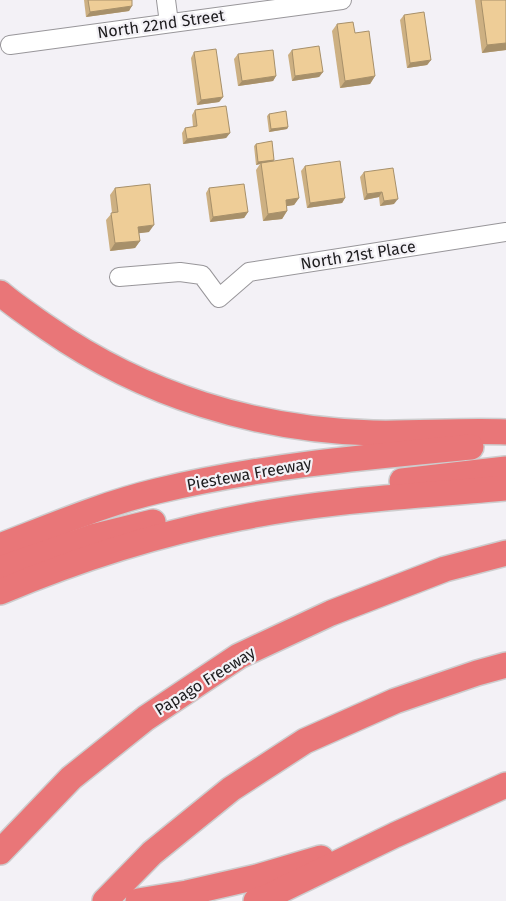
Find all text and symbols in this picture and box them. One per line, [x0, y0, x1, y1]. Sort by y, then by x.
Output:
street label: North 22nd Street [96, 6, 226, 42]
street label: North 21st Place [299, 237, 417, 273]
street label: Piestewa Freeway [185, 454, 313, 494]
street label: Papago Freeway [151, 642, 259, 719]

